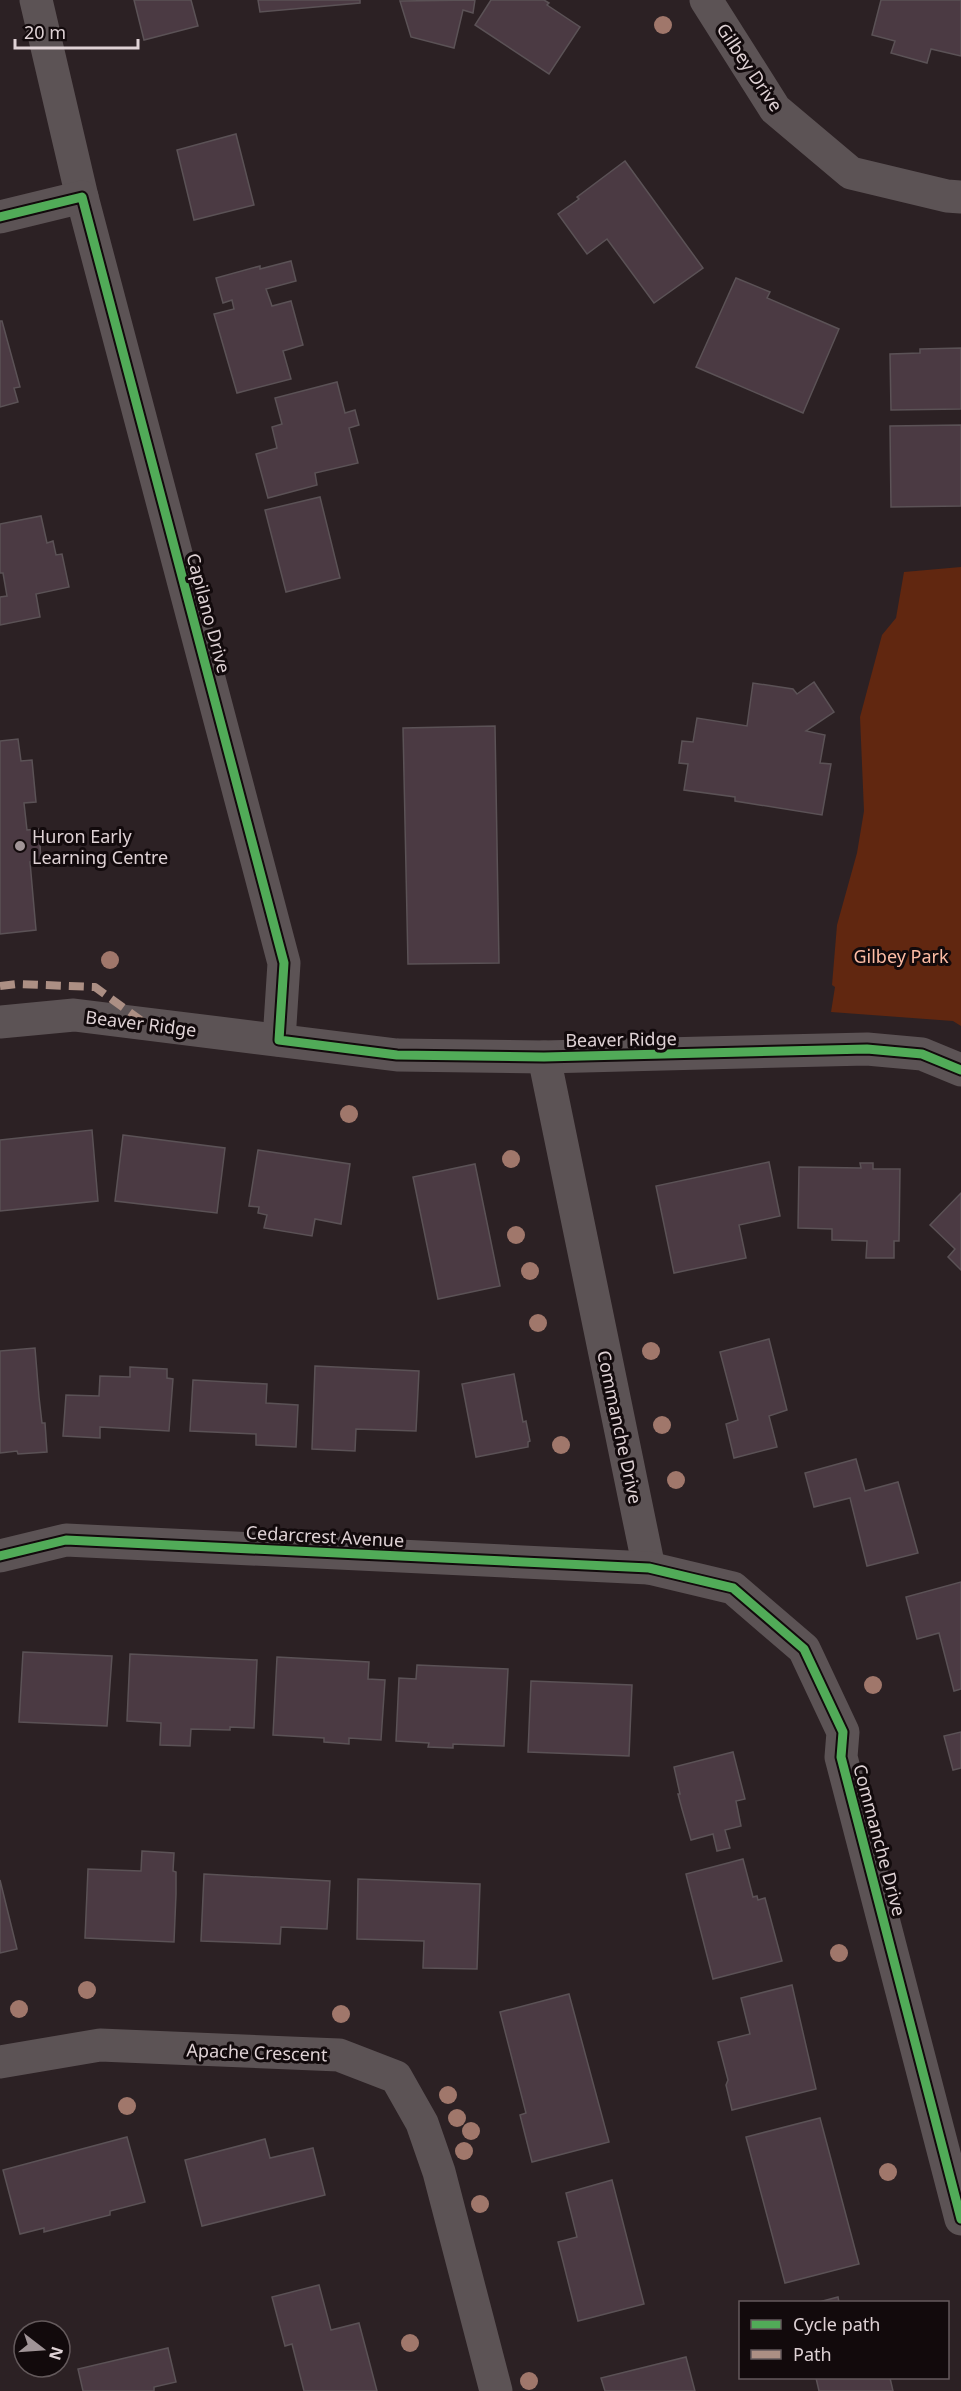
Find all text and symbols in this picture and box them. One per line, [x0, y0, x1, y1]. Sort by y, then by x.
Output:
scale bar [15, 12, 138, 50]
street label: Gilbey Drive [712, 18, 788, 116]
text: 20 m [24, 20, 66, 44]
street label: Capilano Drive [181, 550, 237, 676]
place label: Huron Early Learning Centre [32, 824, 168, 869]
marker: Huron Early Learning Centre [13, 839, 27, 853]
park label: Gilbey Park [853, 944, 949, 968]
street label: Beaver Ridge [84, 1004, 198, 1042]
street label: Beaver Ridge [565, 1026, 677, 1052]
street label: Commanche Drive [592, 1348, 648, 1506]
street label: Cedarcrest Avenue [245, 1520, 405, 1552]
street label: Commanche Drive [848, 1761, 912, 1919]
street label: Apache Crescent [186, 2038, 328, 2066]
legend [739, 2301, 949, 2379]
text: Cycle path [793, 2312, 880, 2336]
north arrow [12, 2319, 72, 2379]
text: Path [793, 2342, 832, 2366]
text: N [44, 2344, 69, 2363]

